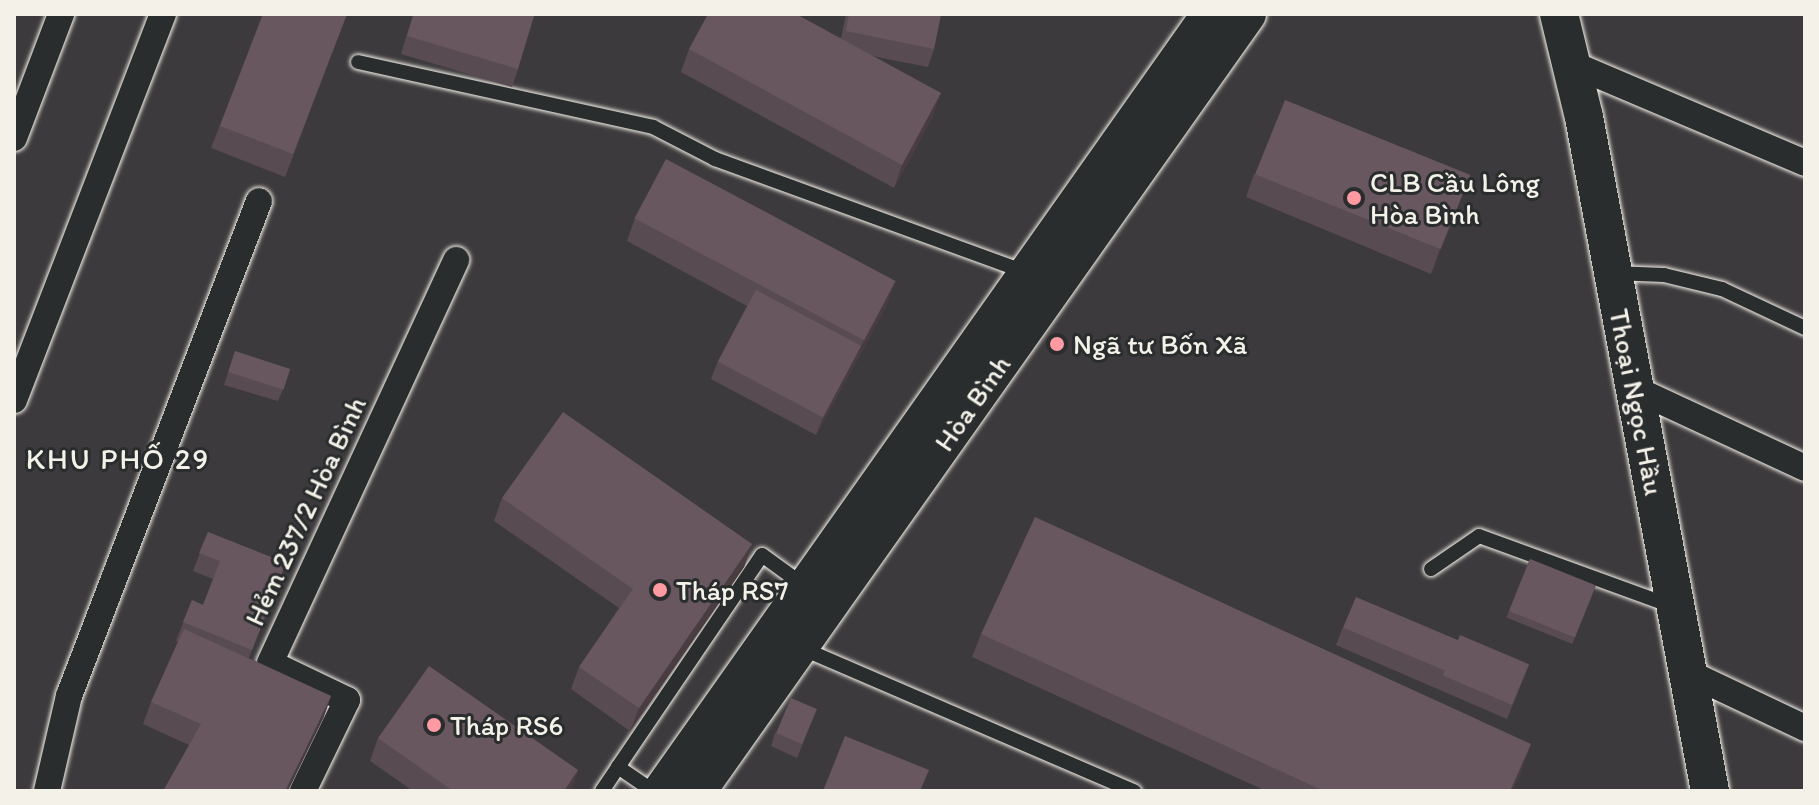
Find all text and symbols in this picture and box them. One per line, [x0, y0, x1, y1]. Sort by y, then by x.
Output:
place label: CLB Cầu Lông Hòa Bình [1370, 165, 1540, 231]
marker: CLB Cầu Lông Hòa Bình [1345, 189, 1363, 207]
street label: Thoại Ngọc Hầu [1602, 306, 1672, 498]
place label: Ngã tư Bốn Xã [1073, 327, 1247, 361]
marker: Ngã tư Bốn Xã [1048, 335, 1066, 353]
street label: Hòa Bình [927, 348, 1017, 458]
street label: Hẻm 237/2 Hòa Bình [237, 391, 373, 631]
district label: KHU PHỐ 29 [26, 441, 210, 477]
place label: Tháp RS7 [676, 573, 788, 607]
marker: Tháp RS7 [651, 581, 669, 599]
place label: Tháp RS6 [450, 708, 563, 742]
marker: Tháp RS6 [425, 716, 443, 734]

